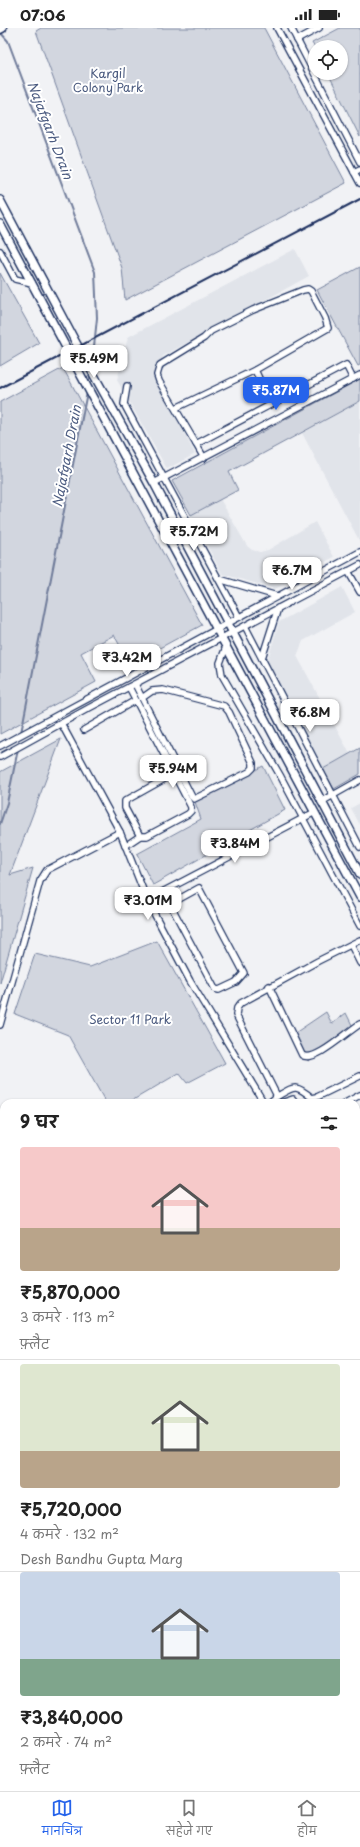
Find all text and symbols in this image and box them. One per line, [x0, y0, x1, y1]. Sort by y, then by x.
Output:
text: 07:06 [20, 3, 66, 26]
map controls [308, 40, 348, 80]
button: locate [308, 40, 348, 80]
park label: Kargil Colony Park [73, 64, 143, 96]
water label: Najafgarh Drain [24, 78, 79, 183]
pin: ₹5.49M [61, 345, 127, 379]
text: ₹5.49M [70, 348, 118, 367]
pin: ₹5.87M [243, 377, 309, 411]
text: ₹5.87M [252, 380, 300, 399]
water label: Najafgarh Drain [47, 402, 85, 509]
pin: ₹5.72M [161, 518, 227, 552]
text: ₹5.72M [169, 521, 219, 540]
pin: ₹6.7M [264, 557, 320, 591]
text: ₹6.7M [272, 560, 312, 579]
pin: ₹3.42M [94, 644, 160, 678]
text: ₹3.42M [102, 647, 152, 666]
pin: ₹6.8M [282, 699, 338, 733]
text: ₹6.8M [289, 702, 331, 721]
pin: ₹5.94M [140, 755, 206, 789]
text: ₹5.94M [149, 758, 197, 777]
pin: ₹3.84M [202, 830, 268, 864]
text: ₹3.84M [210, 833, 260, 852]
pin: ₹3.01M [115, 887, 181, 921]
text: ₹3.01M [124, 890, 172, 909]
park label: Sector 11 Park [89, 1010, 171, 1028]
text: 9 घर [20, 1108, 58, 1134]
icon: filters [318, 1112, 340, 1134]
icon: home [144, 1173, 216, 1245]
text: ₹5,870,000 [20, 1279, 120, 1305]
text: 3 कमरे · 113 m² [20, 1307, 115, 1326]
text: फ़्लैट [20, 1334, 50, 1353]
icon: home [144, 1390, 216, 1462]
text: ₹5,720,000 [20, 1496, 122, 1522]
text: 4 कमरे · 132 m² [20, 1524, 119, 1543]
text: Desh Bandhu Gupta Marg [20, 1549, 183, 1568]
icon: home [144, 1598, 216, 1670]
text: ₹3,840,000 [20, 1704, 123, 1730]
text: 2 कमरे · 74 m² [20, 1732, 112, 1751]
text: फ़्लैट [20, 1759, 50, 1778]
tab: मानचित्र [42, 1797, 82, 1843]
tab: सहेजे गए [166, 1797, 212, 1843]
tab: होम [296, 1797, 318, 1843]

